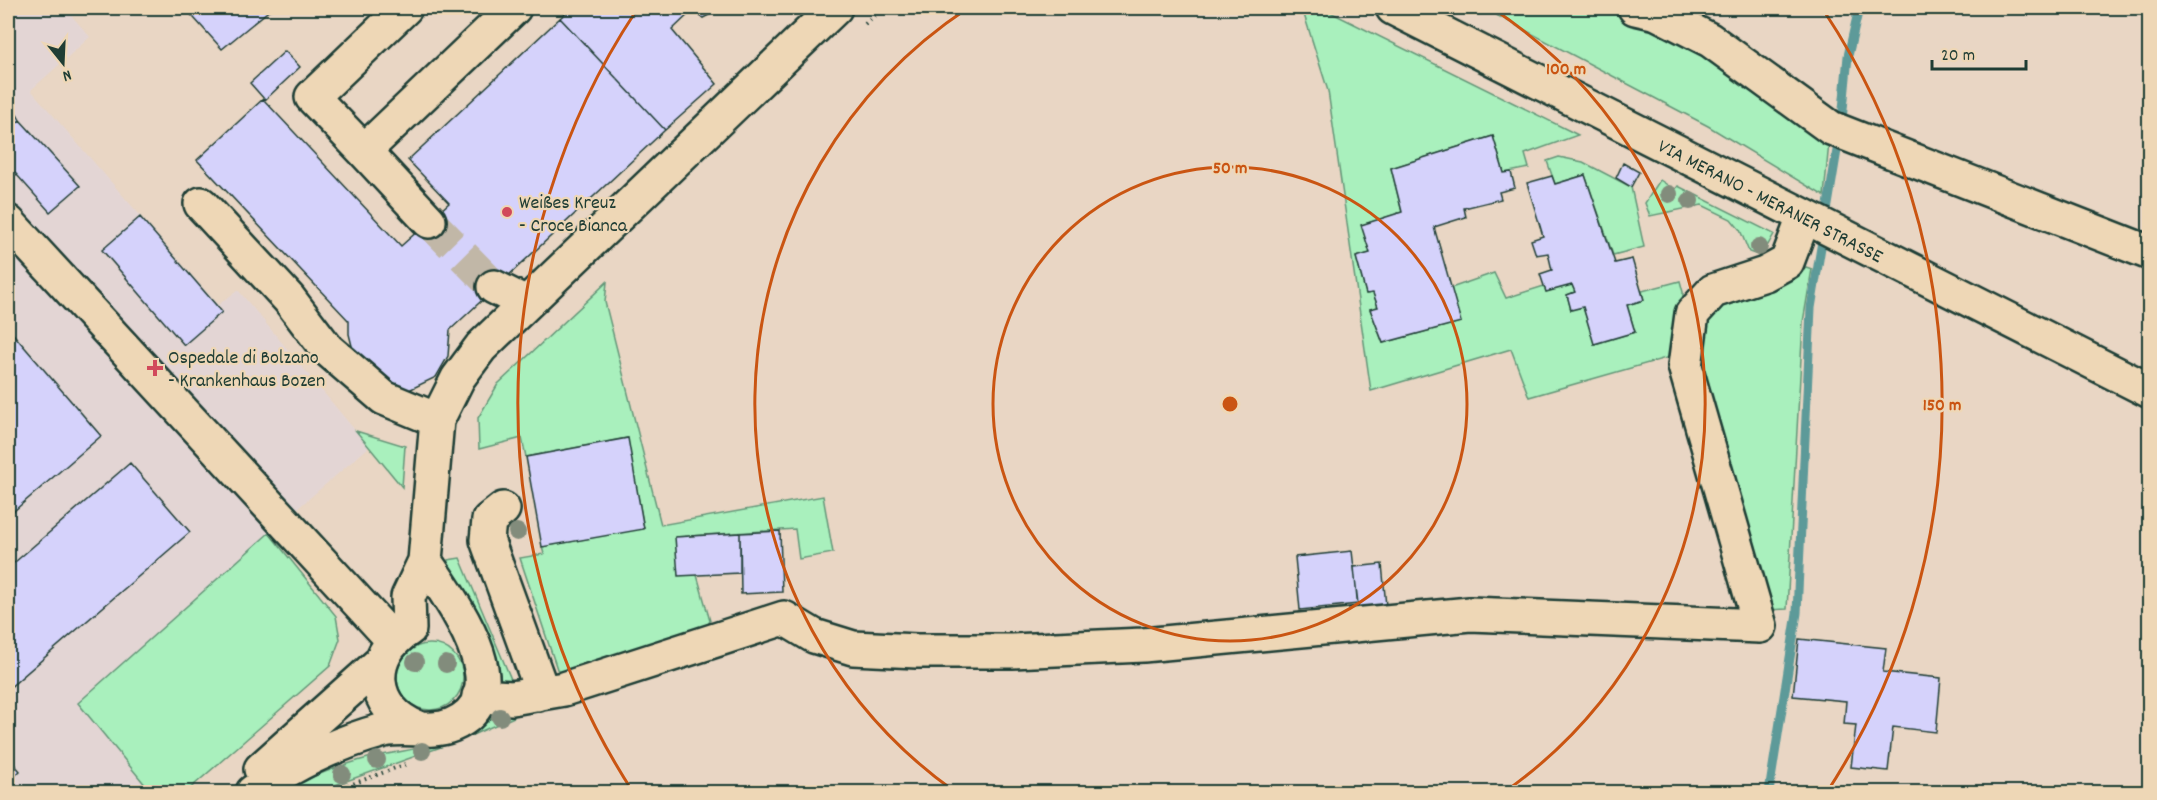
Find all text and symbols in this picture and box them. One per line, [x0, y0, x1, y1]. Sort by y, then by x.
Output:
north arrow [33, 33, 93, 93]
scale bar [1932, 33, 2026, 71]
text: 20 m [1941, 44, 1975, 69]
text: 100 m [1546, 58, 1586, 83]
text: N [59, 63, 74, 87]
street label: VIA MERANO - MERANER STRASSE [1652, 134, 1887, 272]
text: 50 m [1213, 157, 1247, 182]
place label: Weißes Kreuz - Croce Bianca [519, 190, 628, 241]
marker: Weißes Kreuz - Croce Bianca [500, 205, 514, 219]
place label: Ospedale di Bolzano - Krankenhaus Bozen [168, 345, 325, 396]
marker: Ospedale di Bolzano - Krankenhaus Bozen [146, 359, 164, 377]
centre of rings [1220, 394, 1240, 414]
text: 150 m [1923, 394, 1961, 419]

